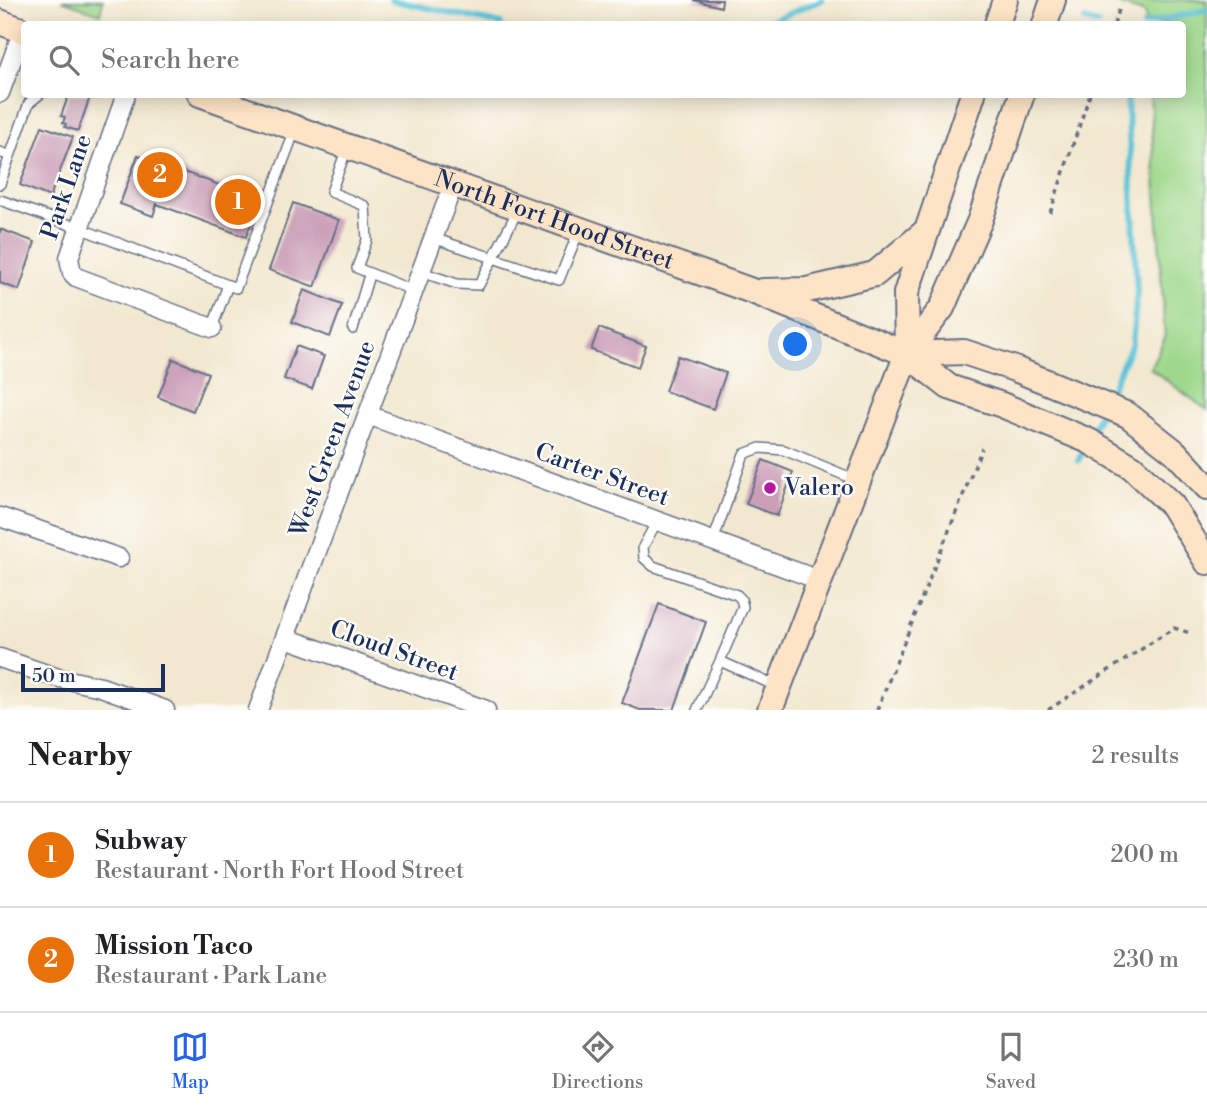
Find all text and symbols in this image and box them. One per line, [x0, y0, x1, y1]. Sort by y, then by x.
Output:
search box [21, 21, 1186, 98]
icon: search [45, 41, 83, 79]
text: Search here [101, 44, 240, 76]
street label: Park Lane [35, 130, 99, 244]
pin: 2 [137, 149, 183, 201]
street label: North Fort Hood Street [430, 164, 678, 277]
pin: 1 [215, 176, 261, 228]
your location [778, 327, 812, 361]
street label: West Green Avenue [283, 337, 382, 542]
street label: Carter Street [531, 437, 674, 513]
place label: Valero [783, 473, 854, 503]
marker: Valero [762, 480, 778, 496]
street label: Cloud Street [326, 614, 463, 688]
scale bar [21, 661, 164, 693]
text: 50 m [32, 664, 76, 688]
text: Nearby [28, 737, 132, 775]
text: 2 results [1092, 742, 1179, 770]
text: Subway [95, 825, 187, 857]
text: 1 [45, 841, 57, 869]
text: 200 m [1111, 841, 1179, 869]
text: Restaurant · North Fort Hood Street [95, 857, 464, 885]
text: Mission Taco [95, 930, 253, 962]
text: 2 [44, 946, 58, 974]
text: 230 m [1113, 946, 1179, 974]
text: Restaurant · Park Lane [95, 962, 327, 990]
tab: Map [171, 1028, 209, 1094]
tab: Directions [552, 1028, 643, 1094]
tab: Saved [986, 1028, 1036, 1094]

